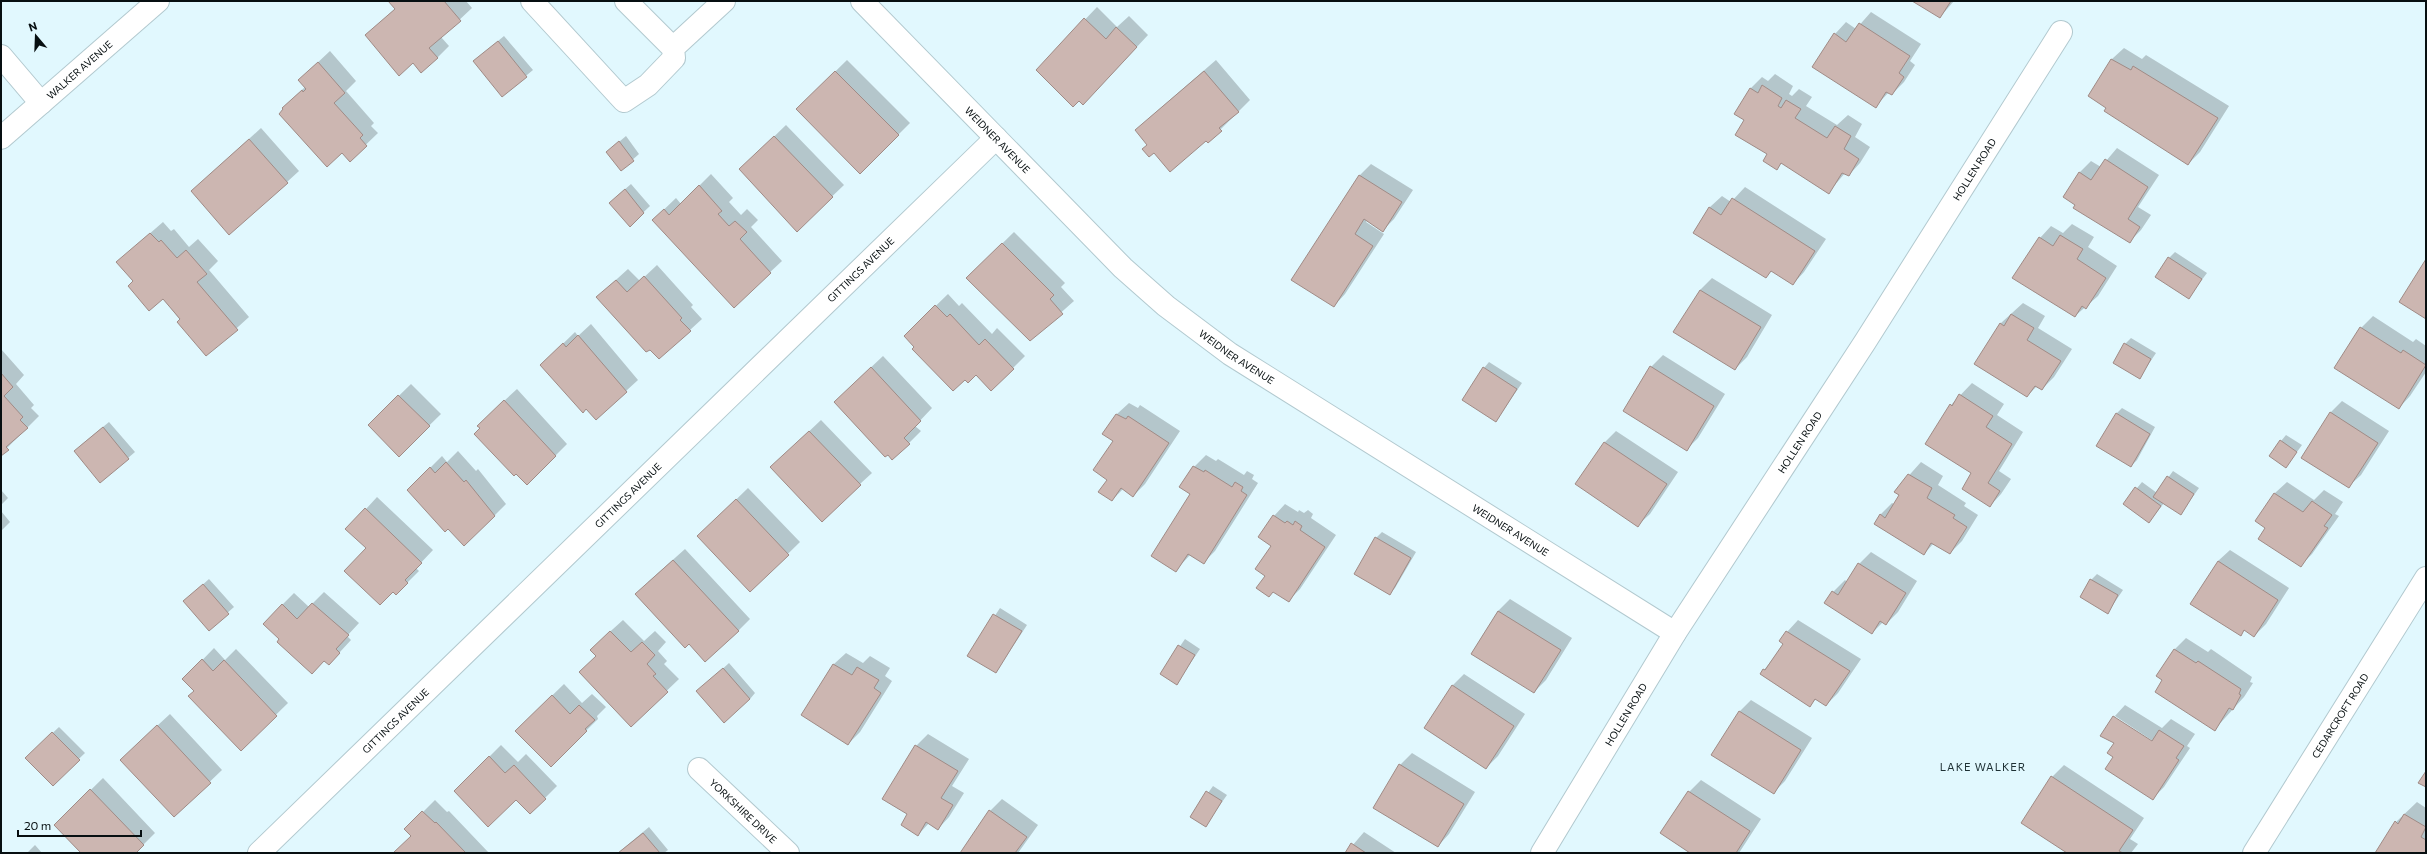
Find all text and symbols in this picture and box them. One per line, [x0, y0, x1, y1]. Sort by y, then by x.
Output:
north arrow [16, 16, 56, 56]
text: N [27, 19, 39, 34]
street label: WALKER AVENUE [44, 38, 115, 101]
street label: WEIDNER AVENUE [962, 104, 1033, 176]
street label: HOLLEN ROAD [1950, 136, 1998, 203]
street label: GITTINGS AVENUE [825, 234, 896, 305]
street label: WEIDNER AVENUE [1197, 327, 1277, 386]
street label: HOLLEN ROAD [1775, 409, 1824, 475]
street label: GITTINGS AVENUE [592, 460, 664, 530]
street label: WEIDNER AVENUE [1470, 501, 1551, 559]
street label: CEDARCROFT ROAD [2309, 671, 2371, 760]
street label: HOLLEN ROAD [1602, 681, 1649, 748]
street label: GITTINGS AVENUE [360, 686, 431, 756]
district label: LAKE WALKER [1940, 760, 2026, 773]
street label: YORKSHIRE DRIVE [707, 776, 780, 846]
scale bar [18, 812, 141, 838]
text: 20 m [24, 818, 51, 832]

